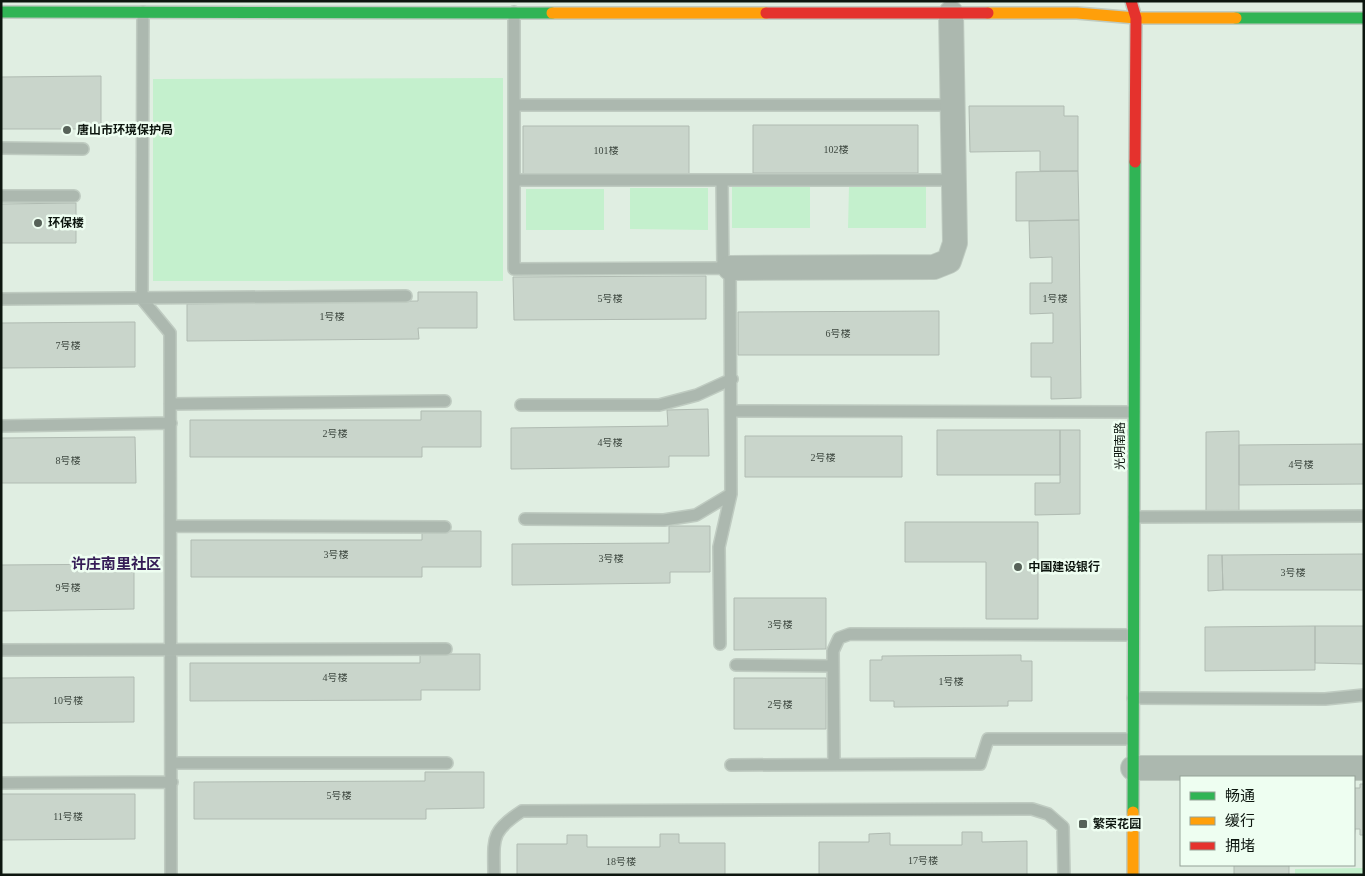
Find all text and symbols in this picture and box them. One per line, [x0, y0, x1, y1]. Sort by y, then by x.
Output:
place label: 唐山市环境保护局 [77, 123, 173, 137]
marker: 唐山市环境保护局 [61, 124, 73, 136]
house number: 102楼 [824, 144, 849, 155]
house number: 101楼 [594, 145, 619, 156]
place label: 环保楼 [48, 216, 84, 230]
marker: 环保楼 [32, 217, 44, 229]
house number: 5号楼 [598, 293, 623, 304]
house number: 1号楼 [1043, 293, 1068, 304]
house number: 1号楼 [320, 311, 345, 322]
house number: 6号楼 [826, 328, 851, 339]
house number: 7号楼 [56, 340, 81, 351]
street label: 光明南路 [1113, 422, 1127, 470]
house number: 2号楼 [323, 428, 348, 439]
house number: 4号楼 [598, 437, 623, 448]
house number: 2号楼 [811, 452, 836, 463]
house number: 8号楼 [56, 455, 81, 466]
house number: 4号楼 [1289, 459, 1314, 470]
house number: 3号楼 [324, 549, 349, 560]
house number: 3号楼 [599, 553, 624, 564]
district label: 许庄南里社区 [71, 555, 161, 572]
place label: 中国建设银行 [1028, 560, 1100, 574]
marker: 中国建设银行 [1012, 561, 1024, 573]
house number: 3号楼 [1281, 567, 1306, 578]
house number: 9号楼 [56, 582, 81, 593]
house number: 3号楼 [768, 619, 793, 630]
house number: 4号楼 [323, 672, 348, 683]
house number: 1号楼 [939, 676, 964, 687]
house number: 10号楼 [53, 695, 83, 706]
house number: 2号楼 [768, 699, 793, 710]
legend [1180, 776, 1355, 866]
text: 畅通 [1225, 788, 1255, 804]
house number: 5号楼 [327, 790, 352, 801]
house number: 11号楼 [53, 811, 83, 822]
text: 缓行 [1225, 813, 1255, 829]
place label: 繁荣花园 [1093, 817, 1141, 831]
marker: 繁荣花园 [1077, 818, 1089, 830]
text: 拥堵 [1225, 838, 1255, 854]
house number: 17号楼 [908, 855, 938, 866]
house number: 18号楼 [606, 856, 636, 867]

